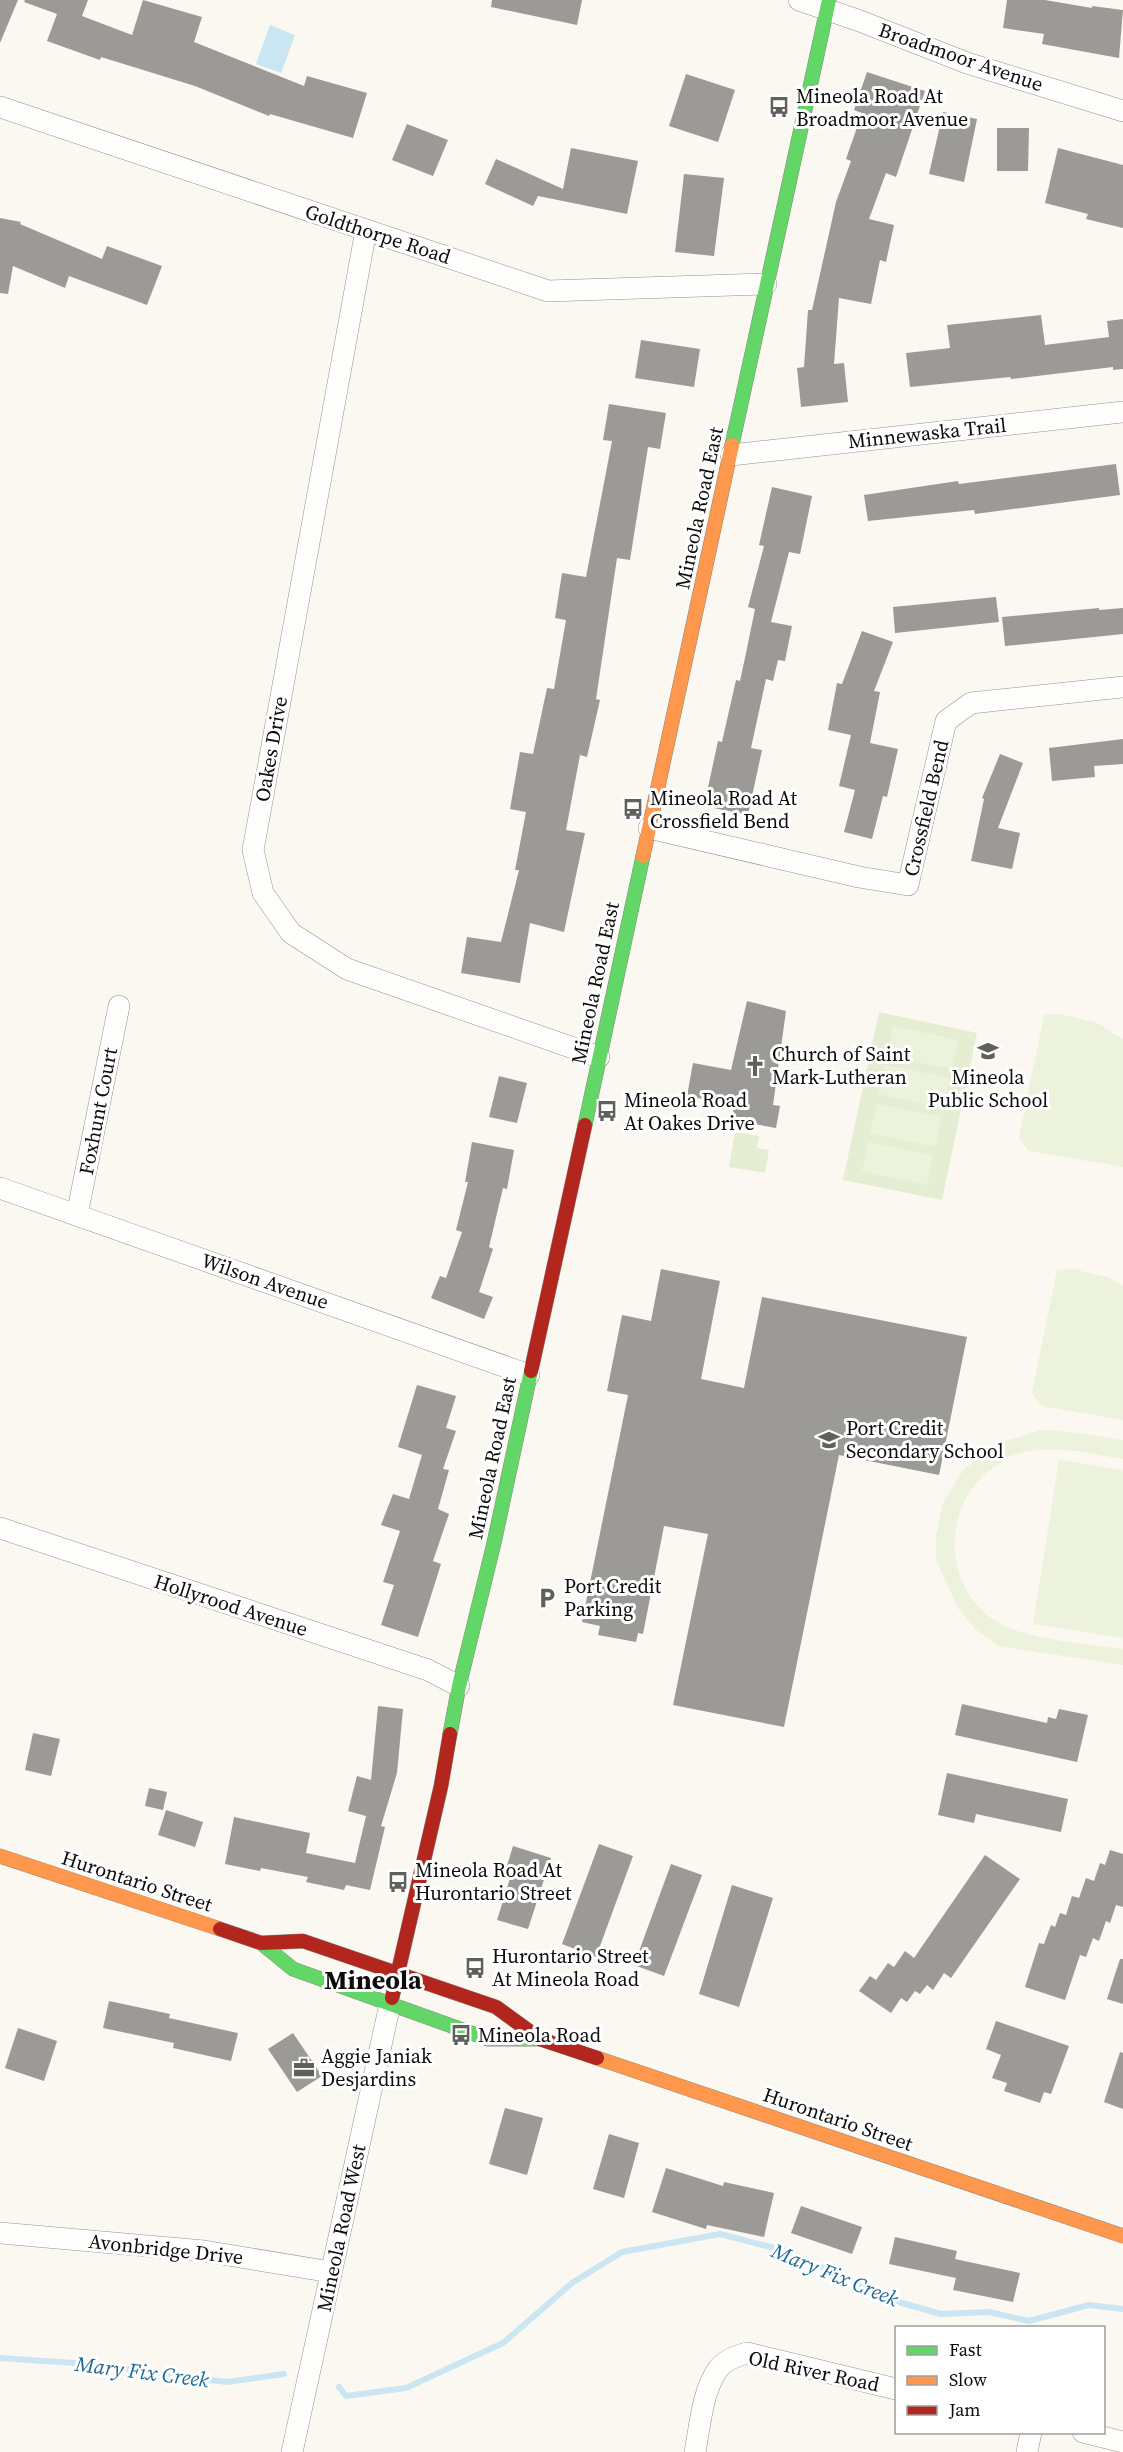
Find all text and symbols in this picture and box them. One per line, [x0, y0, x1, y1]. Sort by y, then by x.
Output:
street label: Broadmoor Avenue [875, 16, 1047, 98]
place label: Mineola Road At Broadmoor Avenue [796, 82, 968, 133]
bus stop icon: Mineola Road At Broadmoor Avenue [767, 95, 791, 119]
street label: Goldthorpe Road [302, 197, 455, 271]
street label: Minnewaska Trail [846, 411, 1008, 455]
street label: Mineola Road East [668, 424, 730, 592]
street label: Oakes Drive [248, 694, 294, 804]
street label: Crossfield Bend [897, 736, 955, 879]
place label: Mineola Road At Crossfield Bend [650, 784, 798, 835]
bus stop icon: Mineola Road At Crossfield Bend [621, 797, 645, 821]
street label: Mineola Road East [564, 899, 626, 1067]
school or university icon: Mineola Public School [976, 1039, 1000, 1063]
place label: Church of Saint Mark-Lutheran [772, 1040, 911, 1091]
street label: Foxhunt Court [72, 1045, 124, 1177]
church icon: Church of Saint Mark-Lutheran [743, 1054, 767, 1078]
place label: Mineola Public School [928, 1063, 1048, 1114]
place label: Mineola Road At Oakes Drive [624, 1086, 755, 1137]
bus stop icon: Mineola Road At Oakes Drive [595, 1099, 619, 1123]
street label: Wilson Avenue [198, 1246, 332, 1316]
street label: Mineola Road East [461, 1374, 523, 1542]
place label: Port Credit Secondary School [846, 1414, 1004, 1465]
school or university icon: Port Credit Secondary School [817, 1428, 841, 1452]
street label: Hollyrood Avenue [151, 1567, 311, 1643]
place label: Port Credit Parking [564, 1572, 662, 1623]
parking icon: Port Credit Parking [535, 1586, 559, 1610]
street label: Hurontario Street [58, 1843, 216, 1919]
place label: Mineola Road At Hurontario Street [415, 1856, 572, 1907]
bus stop icon: Mineola Road At Hurontario Street [386, 1870, 410, 1894]
place label: Hurontario Street At Mineola Road [492, 1942, 649, 1993]
bus stop icon: Hurontario Street At Mineola Road [463, 1956, 487, 1980]
district label: Mineola [324, 1962, 422, 1998]
place label: Mineola Road [478, 2021, 602, 2049]
bus stop icon: Mineola Road [449, 2023, 473, 2047]
place label: Aggie Janiak Desjardins [321, 2042, 432, 2093]
office icon: Aggie Janiak Desjardins [292, 2056, 316, 2080]
street label: Hurontario Street [759, 2080, 917, 2158]
street label: Mineola Road West [310, 2141, 372, 2314]
street label: Avonbridge Drive [87, 2227, 245, 2271]
water label: Mary Fix Creek [766, 2236, 903, 2313]
legend [895, 2326, 1105, 2434]
text: Fast [949, 2337, 982, 2362]
street label: Old River Road [746, 2343, 883, 2399]
water label: Mary Fix Creek [73, 2349, 211, 2394]
text: Slow [949, 2367, 987, 2392]
text: Jam [948, 2397, 981, 2422]

